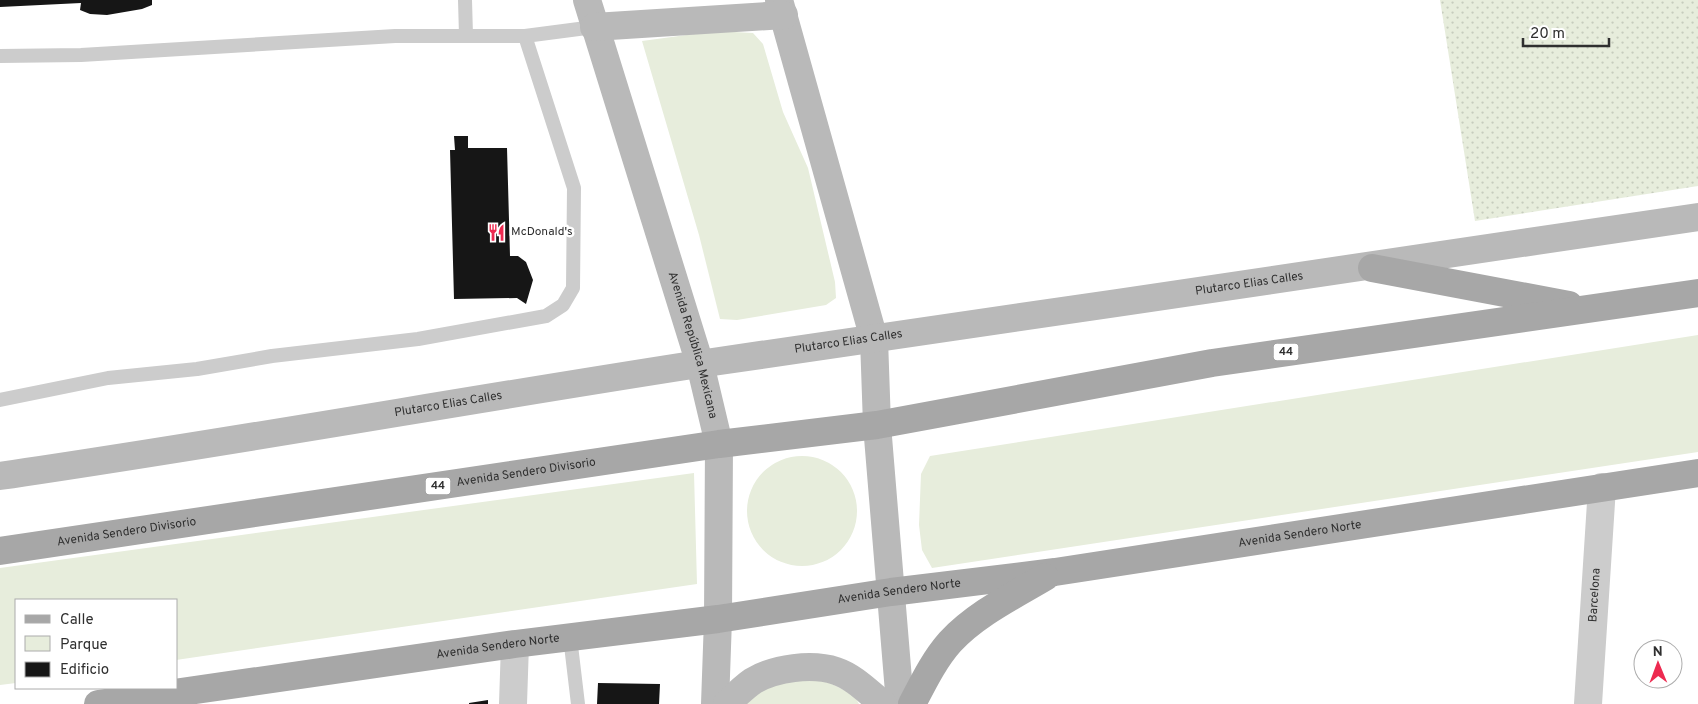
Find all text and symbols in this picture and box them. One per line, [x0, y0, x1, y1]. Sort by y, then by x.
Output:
scale bar [1523, 15, 1609, 47]
text: 20 m [1530, 25, 1565, 44]
restaurant icon: McDonald's [487, 222, 507, 242]
place label: McDonald's [511, 224, 573, 240]
street label: Plutarco Elias Calles [1194, 268, 1304, 300]
street label: Avenida República Mexicana [664, 270, 721, 420]
street label: Plutarco Elias Calles [793, 326, 904, 358]
road number: 44 [1274, 344, 1298, 361]
street label: Plutarco Elias Calles [393, 388, 503, 421]
street label: Avenida Sendero Divisorio [455, 454, 597, 491]
road number: 44 [426, 478, 450, 494]
street label: Avenida Sendero Divisorio [56, 514, 198, 550]
street label: Avenida Sendero Norte [1237, 517, 1363, 552]
street label: Barcelona [1585, 568, 1605, 623]
street label: Avenida Sendero Norte [836, 576, 962, 608]
legend [15, 599, 178, 689]
text: Calle [60, 611, 94, 630]
street label: Avenida Sendero Norte [435, 631, 561, 663]
text: Parque [60, 636, 108, 655]
north arrow [1633, 639, 1683, 689]
text: N [1653, 644, 1663, 661]
text: Edificio [60, 661, 109, 680]

